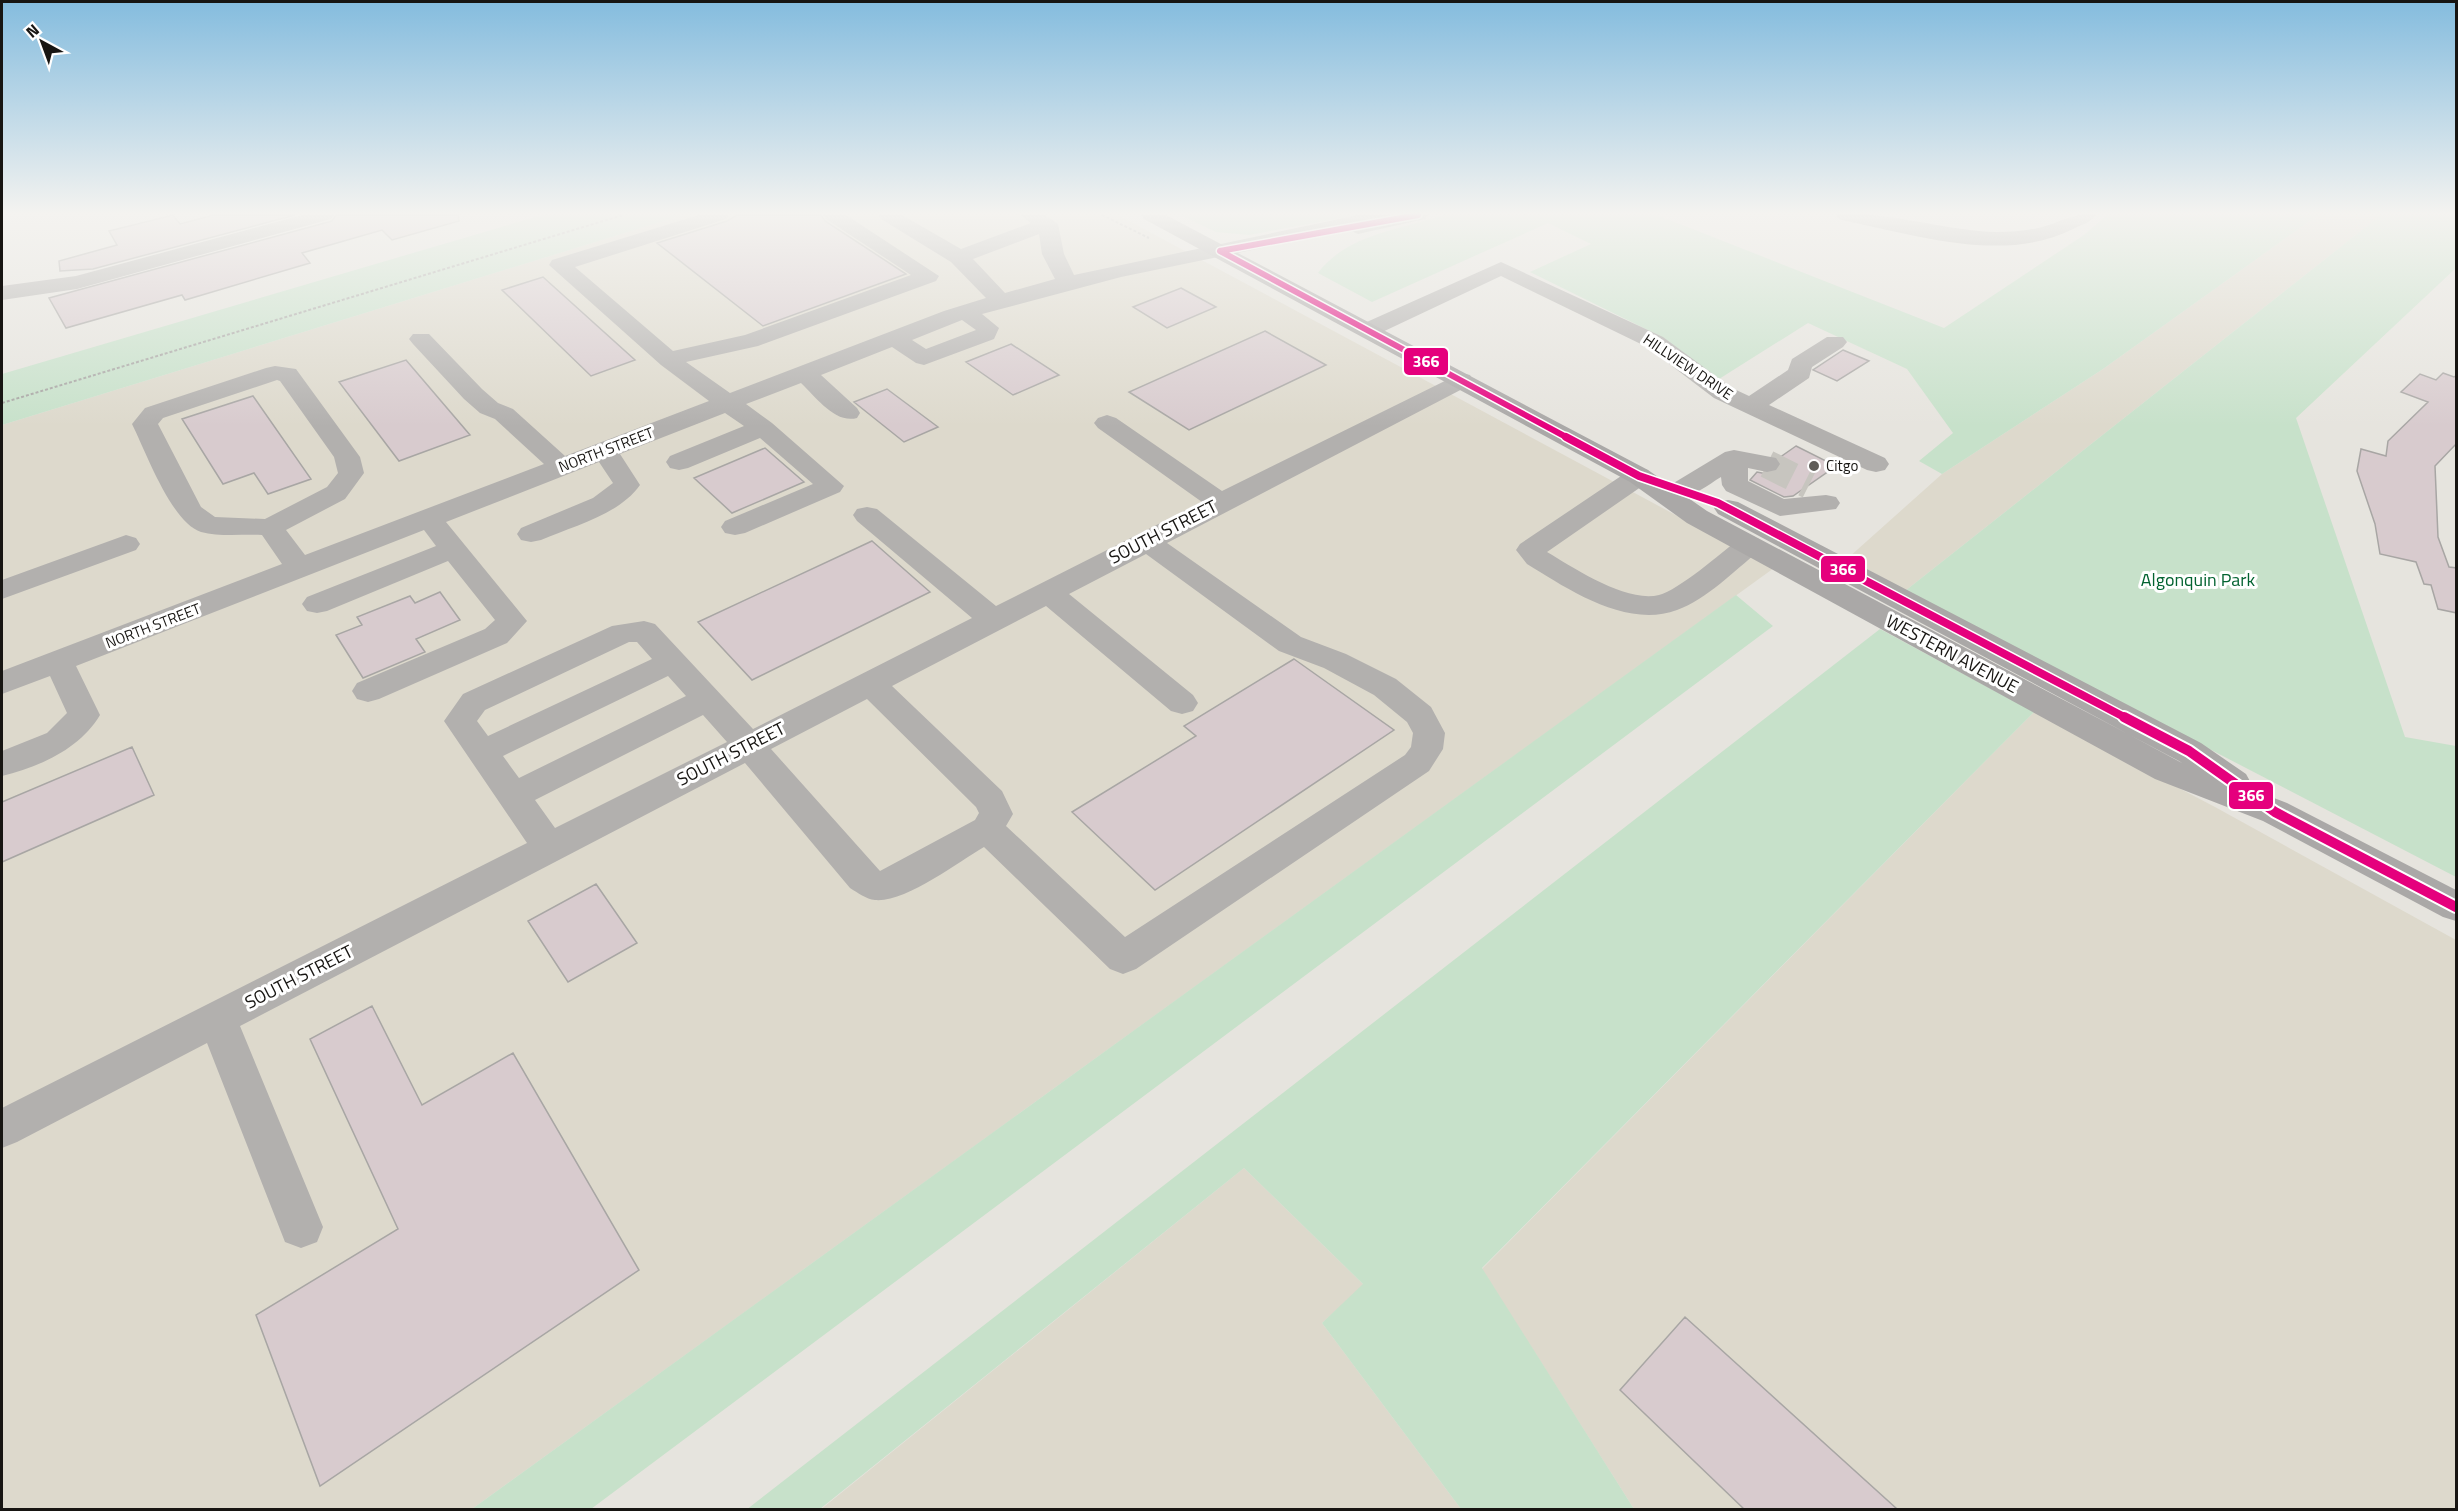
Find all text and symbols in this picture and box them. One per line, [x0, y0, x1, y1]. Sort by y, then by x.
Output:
north arrow [12, 12, 72, 72]
text: N [20, 18, 44, 43]
street label: HILLVIEW DRIVE [1639, 328, 1738, 405]
line badge: 366 [1403, 347, 1449, 376]
text: 366 [1413, 349, 1439, 373]
street label: NORTH STREET [555, 421, 657, 478]
place label: Citgo [1826, 454, 1858, 477]
marker: Citgo [1807, 459, 1821, 473]
street label: SOUTH STREET [1104, 492, 1222, 570]
line badge: 366 [1820, 555, 1866, 583]
text: 366 [1830, 557, 1856, 581]
park label: Algonquin Park [2141, 566, 2256, 593]
street label: NORTH STREET [102, 597, 204, 654]
street label: WESTERN AVENUE [1881, 607, 2023, 700]
street label: SOUTH STREET [672, 714, 790, 792]
line badge: 366 [2228, 781, 2274, 810]
text: 366 [2238, 783, 2264, 807]
street label: SOUTH STREET [240, 937, 358, 1015]

